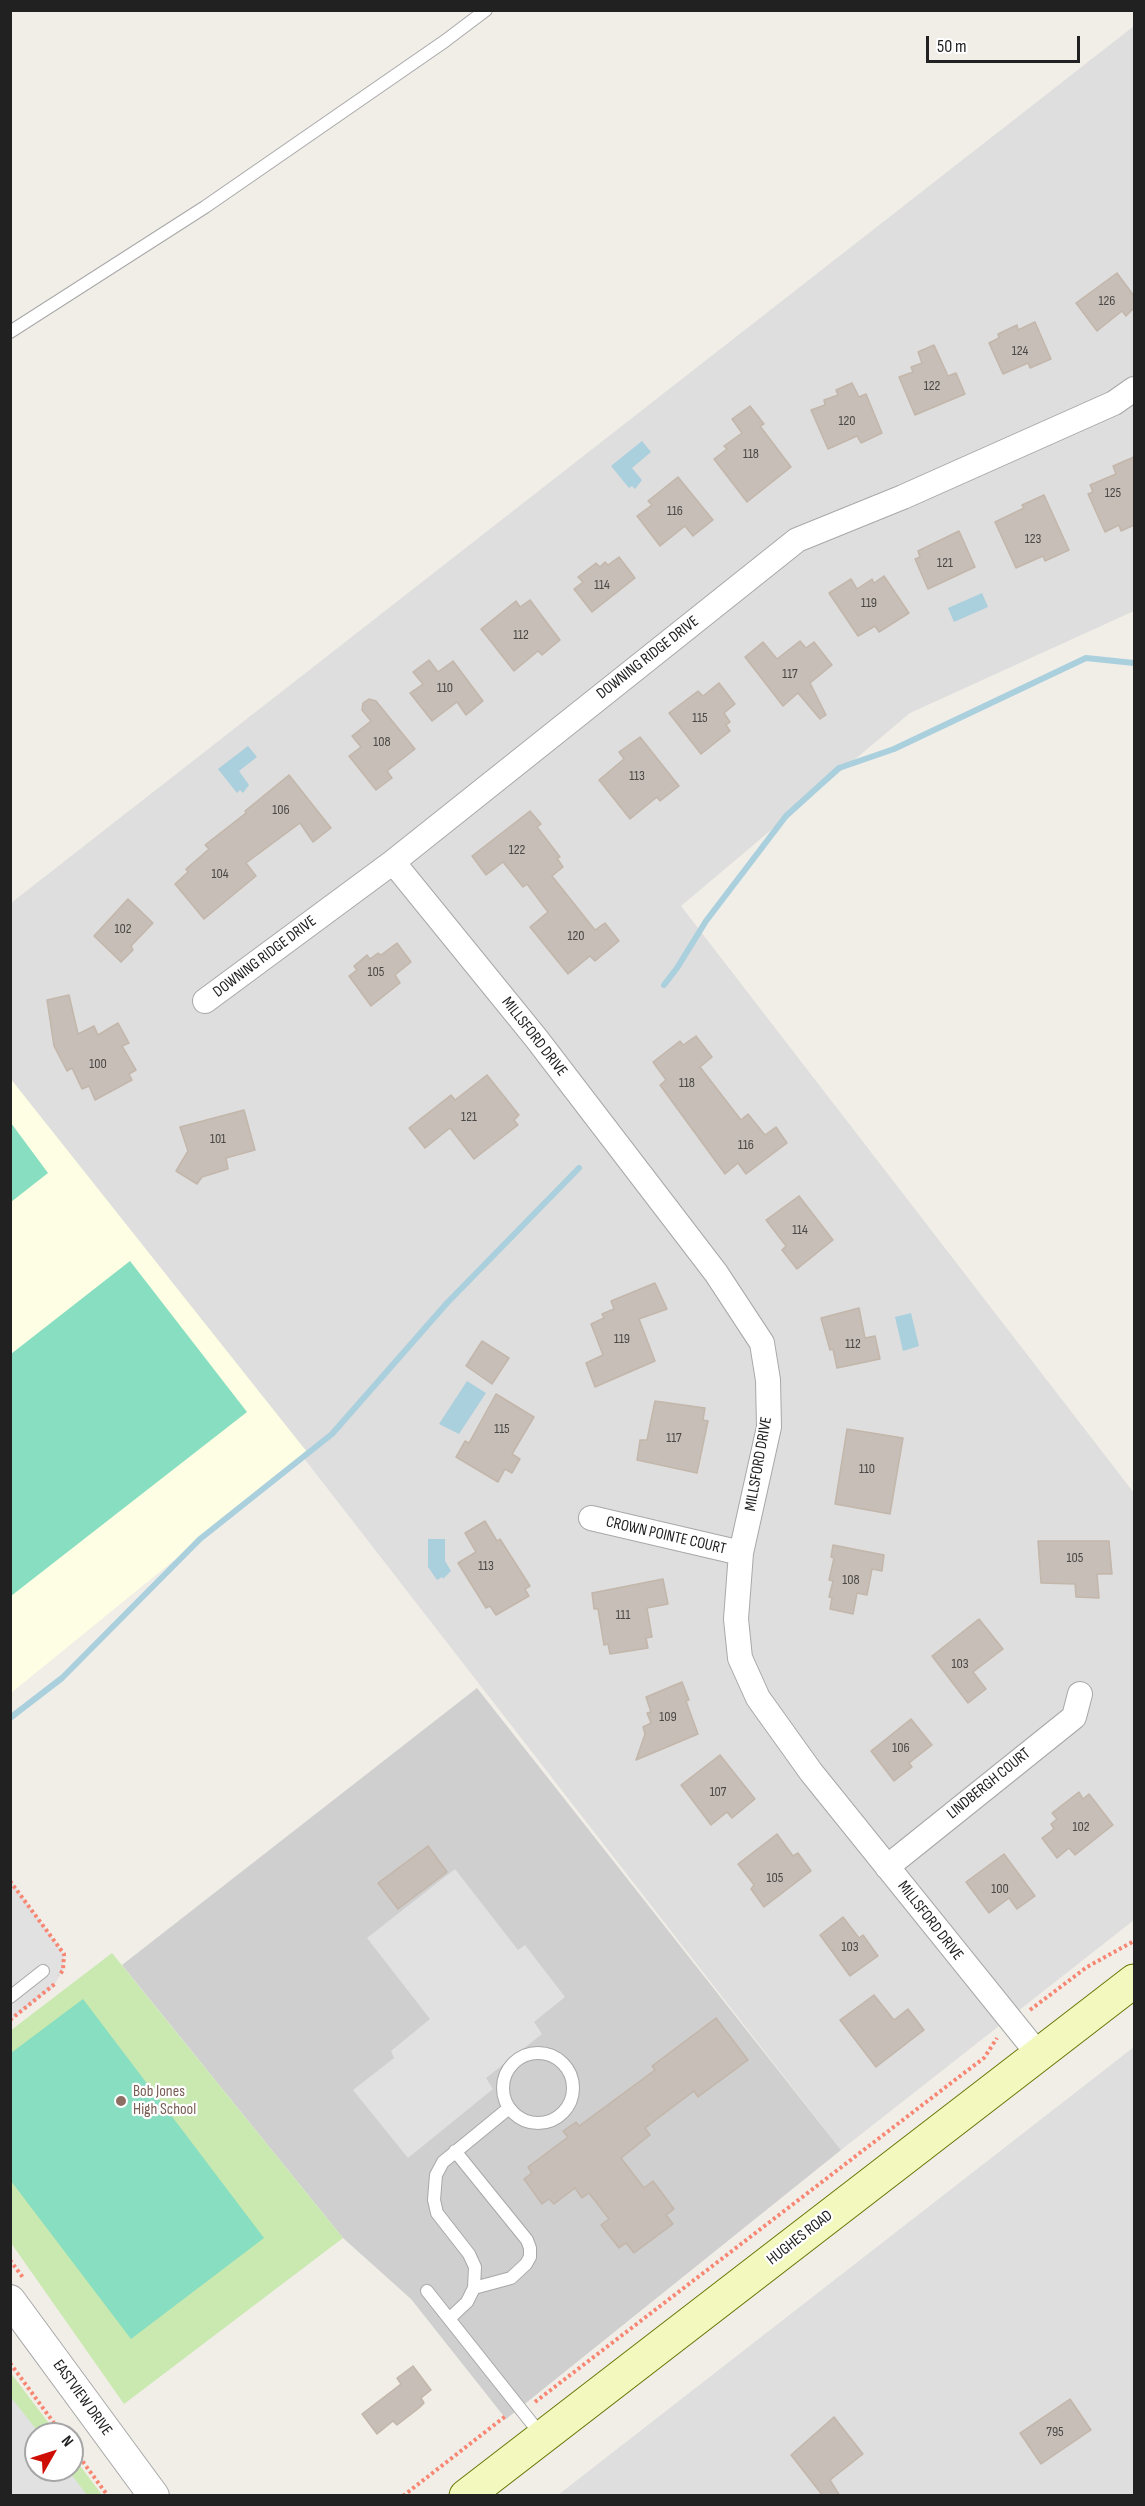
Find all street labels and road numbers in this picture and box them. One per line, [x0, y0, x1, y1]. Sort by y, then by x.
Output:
street label: DOWNING RIDGE DRIVE [593, 612, 703, 704]
street label: DOWNING RIDGE DRIVE [210, 912, 320, 1002]
street label: MILLSFORD DRIVE [497, 993, 571, 1081]
street label: MILLSFORD DRIVE [741, 1415, 777, 1513]
street label: CROWN POINTE COURT [604, 1513, 728, 1559]
street label: LINDBERGH COURT [943, 1744, 1035, 1824]
street label: MILLSFORD DRIVE [893, 1877, 967, 1965]
street label: HUGHES ROAD [763, 2206, 837, 2270]
street label: EASTVIEW DRIVE [48, 2356, 116, 2440]

